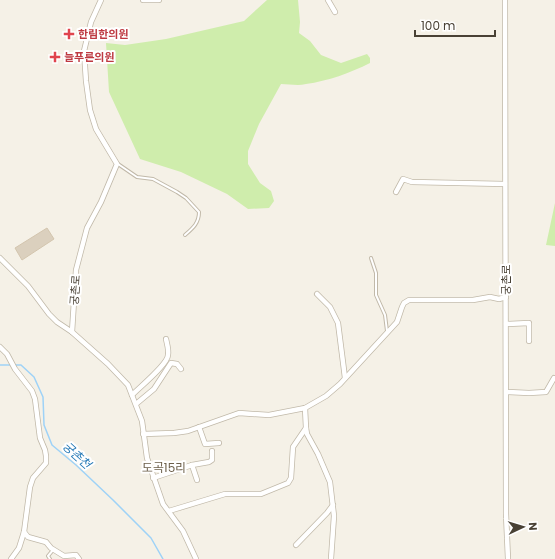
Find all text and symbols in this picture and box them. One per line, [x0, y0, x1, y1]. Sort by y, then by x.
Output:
scale bar [415, 12, 495, 38]
text: 100 m [421, 17, 455, 34]
place label: 한림한의원 [78, 26, 129, 42]
marker: 한림한의원 [63, 28, 75, 40]
place label: 늘푸른의원 [64, 49, 115, 65]
marker: 늘푸른의원 [49, 51, 61, 63]
street label: 궁촌로 [498, 265, 514, 295]
street label: 궁촌로 [66, 274, 84, 306]
water label: 궁촌천 [59, 438, 96, 474]
district label: 도곡15리 [142, 459, 186, 476]
north arrow [503, 507, 543, 547]
text: N [525, 522, 541, 531]

